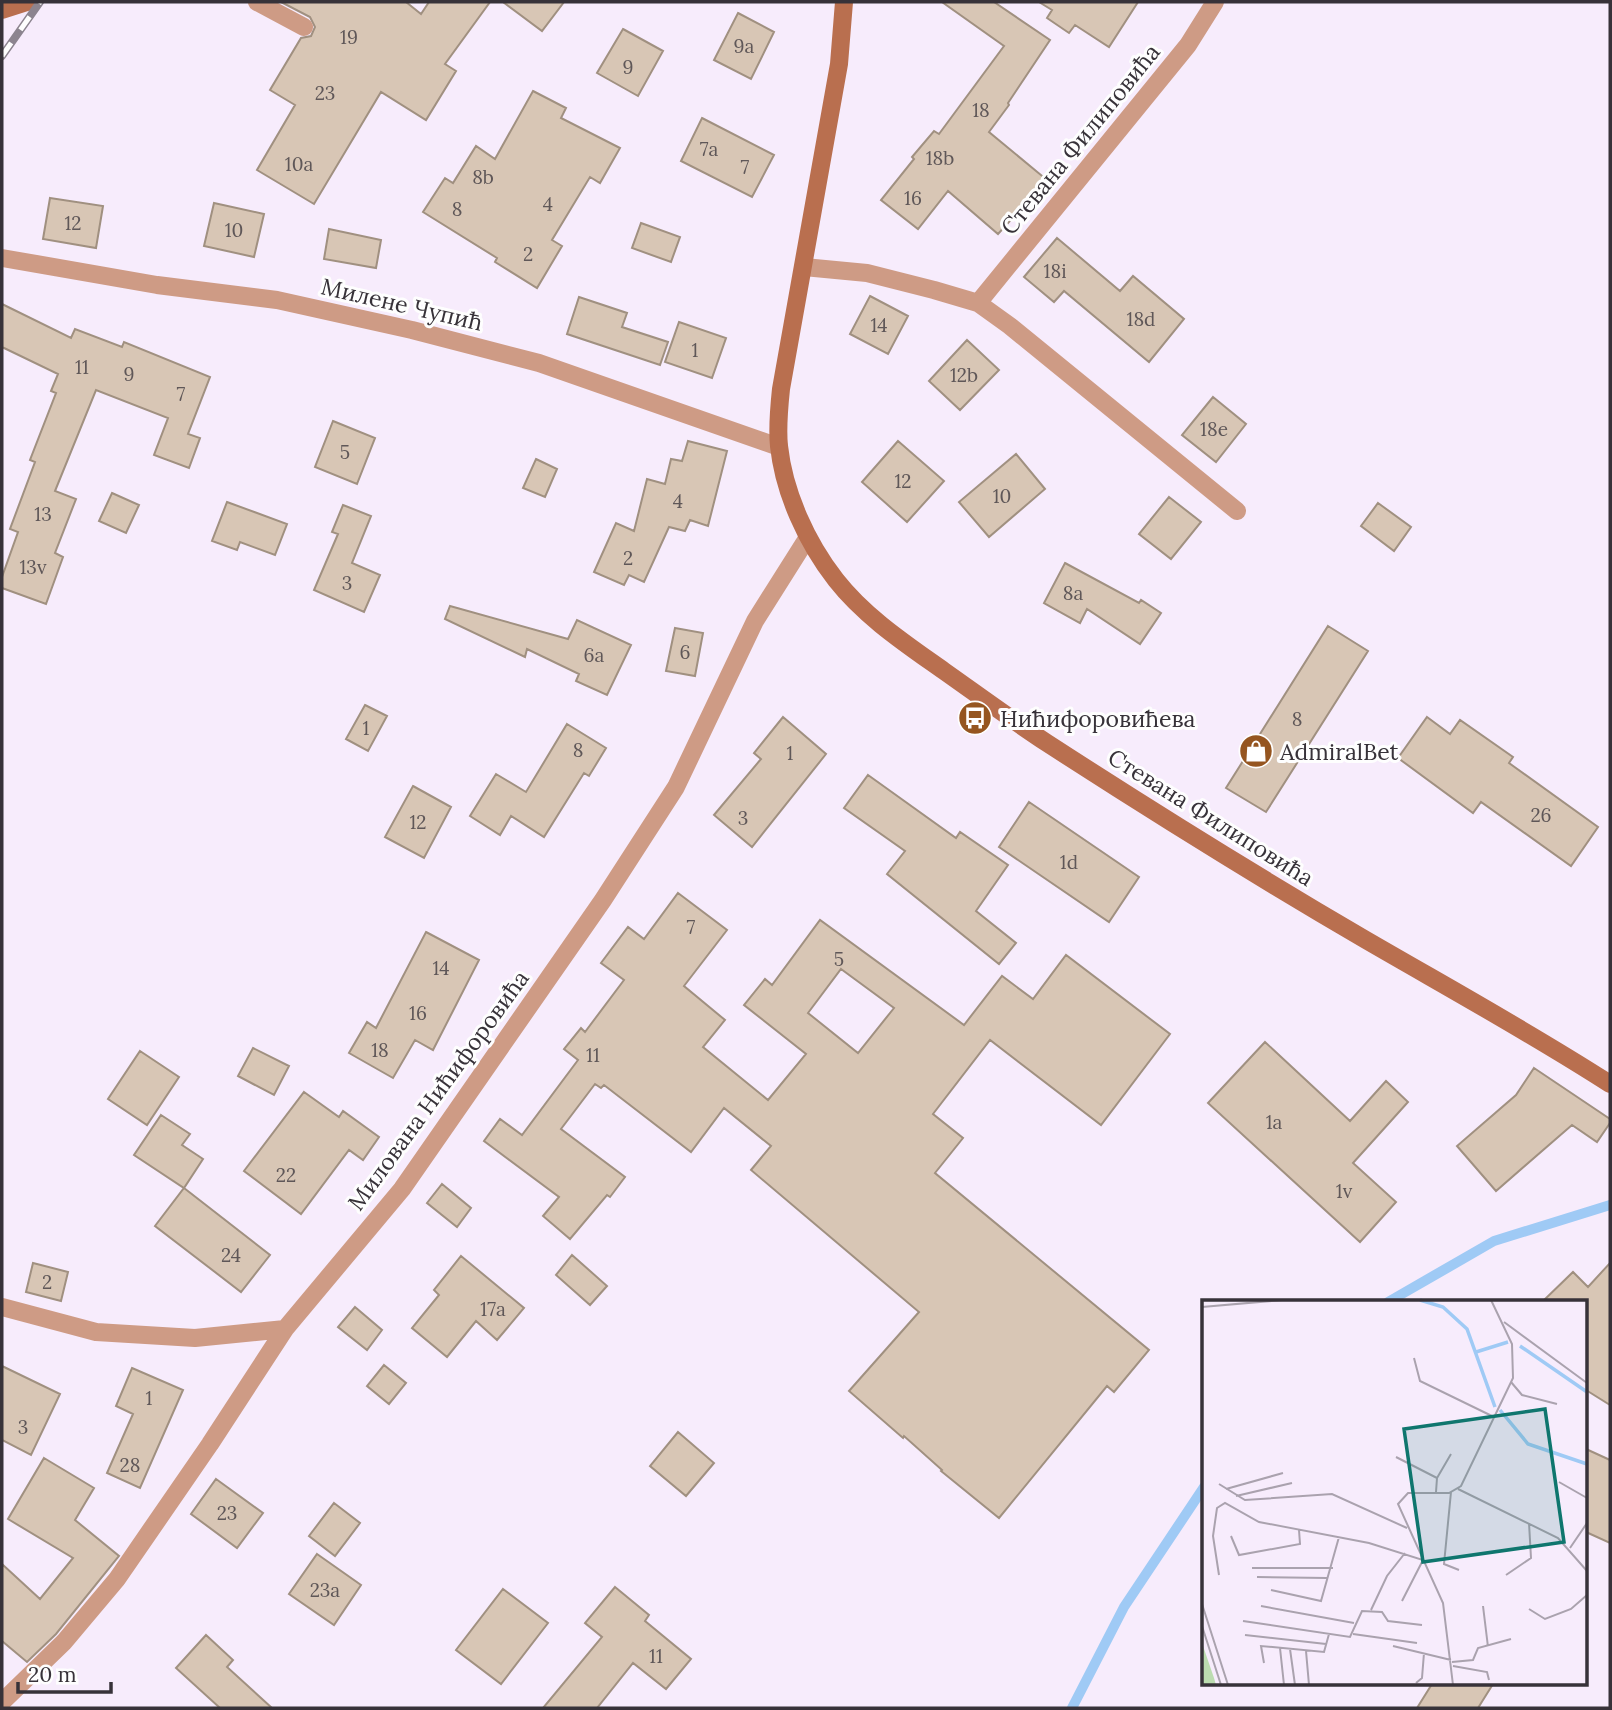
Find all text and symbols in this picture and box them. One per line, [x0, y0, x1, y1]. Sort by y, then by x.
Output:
house number: 19 [340, 25, 358, 49]
house number: 9a [734, 34, 755, 58]
street label: Стевана Филиповића [994, 38, 1166, 240]
house number: 9 [623, 55, 633, 79]
house number: 23 [315, 81, 335, 105]
house number: 18 [972, 98, 990, 122]
house number: 7a [700, 137, 718, 161]
house number: 18b [926, 146, 954, 170]
house number: 10a [285, 152, 313, 176]
house number: 7 [741, 155, 750, 179]
house number: 8b [472, 165, 494, 189]
house number: 16 [904, 186, 922, 210]
house number: 4 [543, 192, 553, 216]
house number: 8 [452, 197, 462, 221]
house number: 12 [64, 211, 82, 235]
house number: 10 [225, 218, 243, 242]
house number: 2 [523, 242, 533, 266]
house number: 18i [1044, 259, 1066, 283]
street label: Милене Чупић [319, 271, 486, 337]
house number: 18d [1127, 307, 1155, 331]
house number: 14 [870, 313, 888, 337]
house number: 1 [692, 338, 699, 362]
house number: 11 [75, 355, 89, 379]
house number: 9 [124, 362, 134, 386]
house number: 12b [950, 363, 978, 387]
house number: 7 [177, 382, 186, 406]
house number: 18e [1200, 417, 1228, 441]
house number: 5 [340, 440, 350, 464]
house number: 12 [894, 469, 912, 493]
house number: 10 [993, 484, 1011, 508]
house number: 4 [673, 489, 683, 513]
house number: 13 [34, 502, 52, 526]
house number: 2 [623, 546, 633, 570]
house number: 13v [19, 555, 47, 579]
house number: 3 [342, 571, 352, 595]
house number: 8a [1063, 581, 1083, 605]
house number: 6 [680, 640, 691, 664]
house number: 6a [584, 643, 605, 667]
bus stop icon: Нићифоровићева [956, 699, 994, 737]
place label: Нићифоровићева [1000, 704, 1196, 733]
house number: 8 [1292, 707, 1302, 731]
house number: 1 [363, 716, 370, 740]
shop icon: AdmiralBet [1237, 732, 1275, 770]
place label: AdmiralBet [1279, 737, 1399, 766]
house number: 8 [573, 738, 583, 762]
house number: 1 [787, 741, 794, 765]
street label: Стевана Филиповића [1103, 742, 1319, 892]
house number: 26 [1530, 803, 1552, 827]
house number: 3 [738, 806, 748, 830]
house number: 12 [409, 810, 427, 834]
house number: 1d [1060, 850, 1078, 874]
house number: 7 [687, 915, 696, 939]
house number: 5 [834, 947, 844, 971]
house number: 14 [432, 956, 450, 980]
street label: Милована Нићифоровића [341, 964, 535, 1216]
house number: 16 [409, 1001, 427, 1025]
house number: 18 [371, 1038, 389, 1062]
house number: 11 [586, 1043, 600, 1067]
house number: 1a [1266, 1110, 1283, 1134]
house number: 22 [276, 1163, 296, 1187]
house number: 1v [1336, 1179, 1353, 1203]
house number: 24 [221, 1243, 241, 1267]
house number: 2 [42, 1270, 52, 1294]
house number: 17a [480, 1297, 506, 1321]
inset map [1202, 1300, 1588, 1686]
house number: 1 [146, 1386, 153, 1410]
house number: 3 [18, 1415, 28, 1439]
house number: 28 [120, 1453, 140, 1477]
house number: 23 [217, 1501, 237, 1525]
house number: 23a [310, 1578, 340, 1602]
house number: 11 [649, 1644, 663, 1668]
scale bar [18, 1650, 110, 1694]
text: 20 m [28, 1661, 77, 1688]

